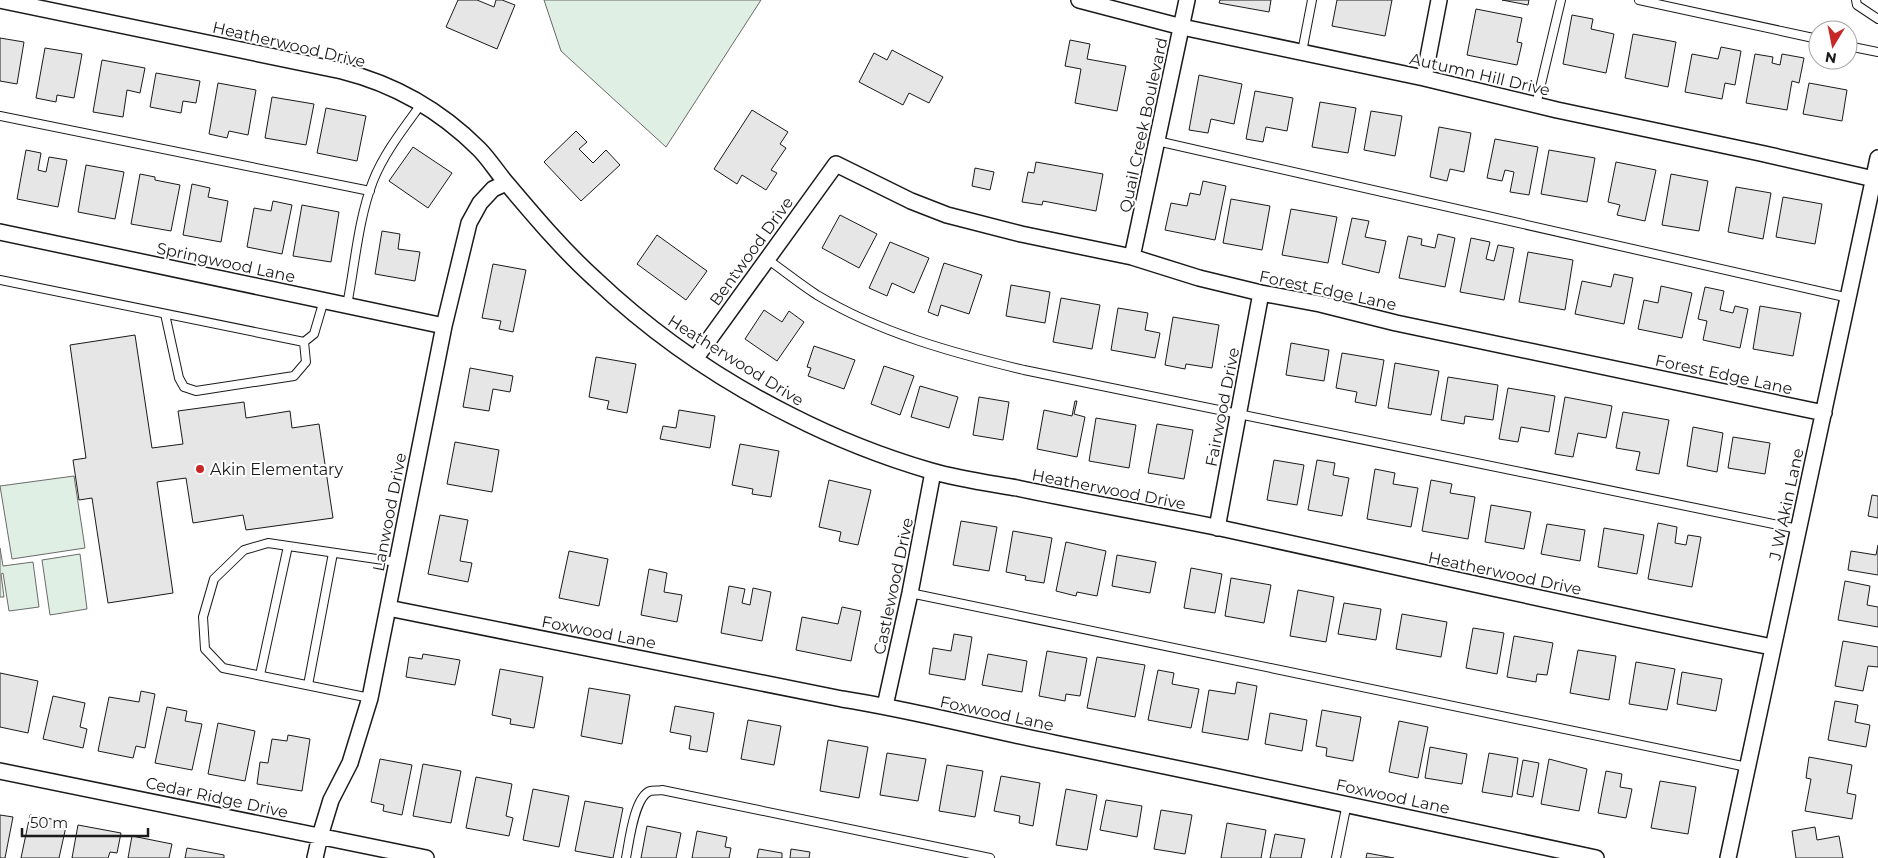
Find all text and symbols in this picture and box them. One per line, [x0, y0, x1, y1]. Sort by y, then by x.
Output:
street label: Heatherwood Drive [211, 18, 367, 71]
north arrow [1808, 20, 1858, 70]
street label: Quail Creek Boulevard [1116, 36, 1171, 214]
text: N [1824, 48, 1838, 68]
street label: Autumn Hill Drive [1408, 49, 1552, 100]
street label: Bentwood Drive [706, 193, 797, 309]
street label: Springwood Lane [155, 239, 297, 286]
street label: Forest Edge Lane [1258, 267, 1398, 314]
street label: Heatherwood Drive [664, 311, 807, 410]
street label: Fairwood Drive [1202, 346, 1243, 468]
street label: Forest Edge Lane [1654, 351, 1794, 398]
street label: J W Akin Lane [1765, 446, 1808, 563]
street label: Lanwood Drive [369, 451, 410, 573]
place label: Akin Elementary [210, 460, 343, 479]
marker: Akin Elementary [194, 463, 206, 475]
street label: Heatherwood Drive [1030, 465, 1187, 514]
street label: Castlewood Drive [870, 516, 917, 656]
street label: Heatherwood Drive [1426, 548, 1583, 599]
street label: Foxwood Lane [540, 612, 658, 653]
street label: Foxwood Lane [938, 692, 1056, 735]
street label: Cedar Ridge Drive [144, 773, 290, 822]
street label: Foxwood Lane [1334, 775, 1452, 818]
scale bar [22, 806, 149, 838]
text: 50 m [30, 813, 68, 832]

